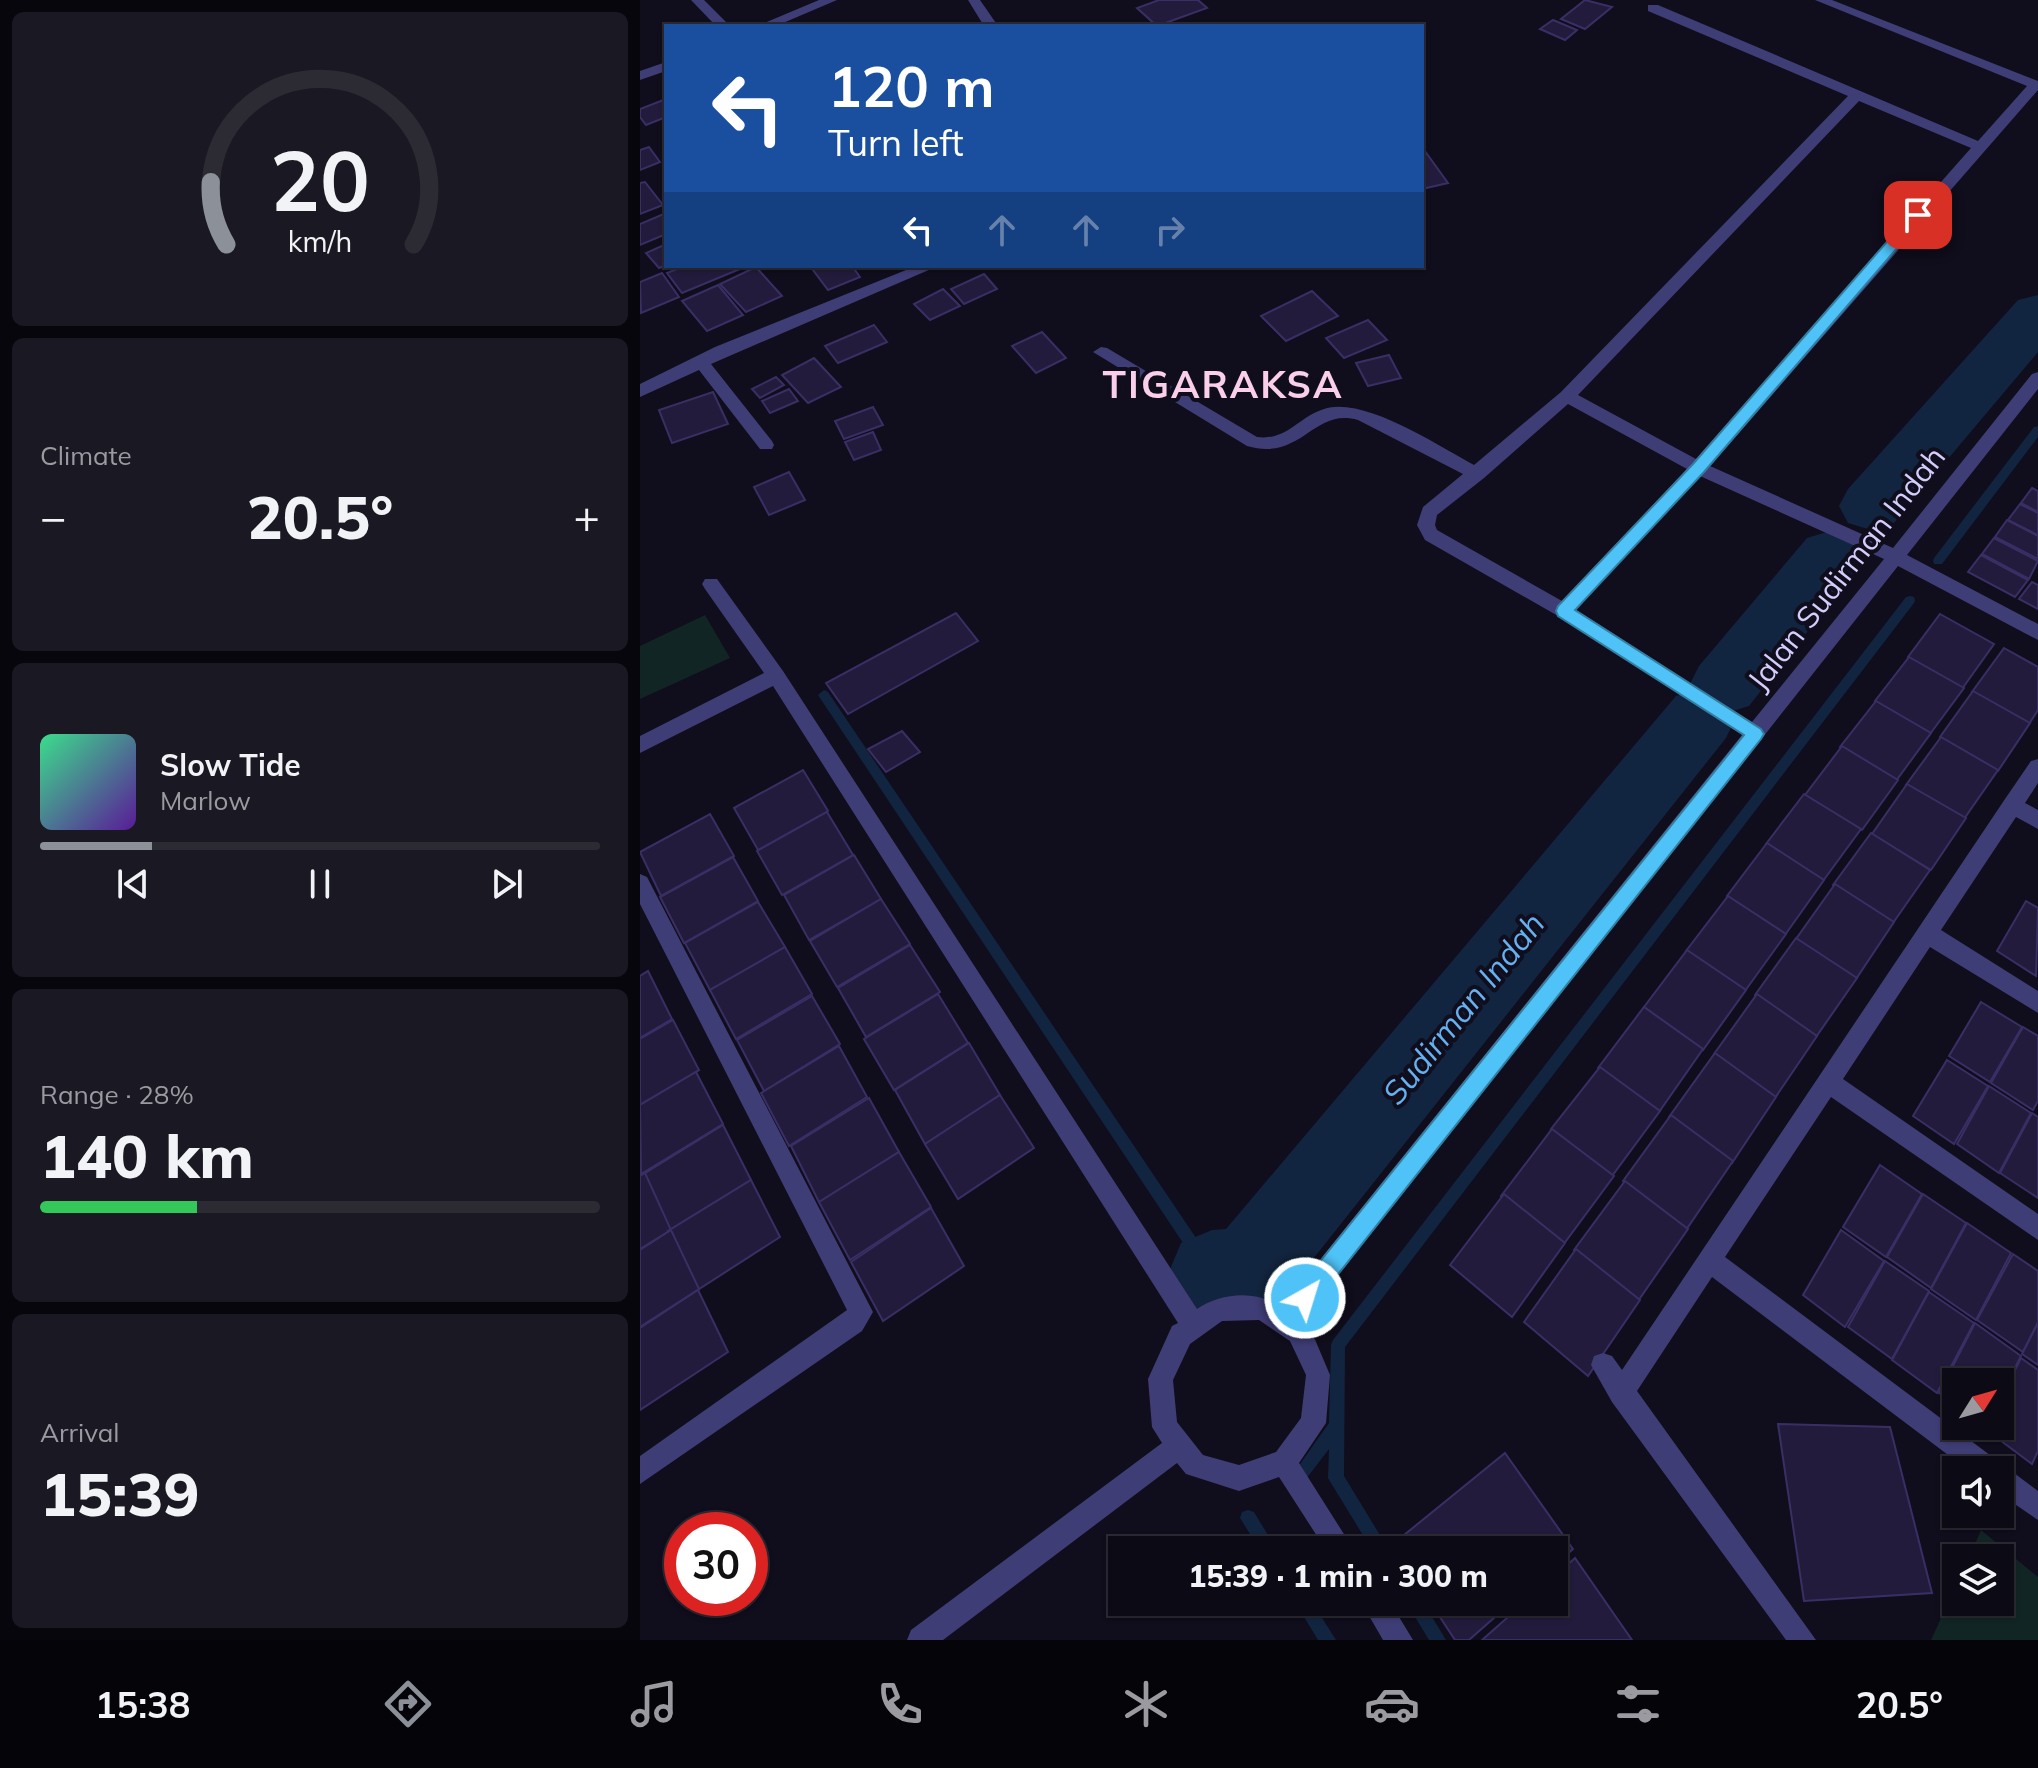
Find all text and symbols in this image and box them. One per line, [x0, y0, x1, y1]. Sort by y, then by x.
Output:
text: 120 m [828, 51, 995, 121]
icon: left [696, 56, 800, 160]
text: Turn left [828, 120, 964, 165]
text: 20 [270, 126, 370, 231]
pin [1884, 181, 1952, 249]
icon: arrive [1896, 193, 1940, 237]
icon: left [896, 208, 940, 252]
icon: ahead [980, 208, 1024, 252]
icon: ahead [1064, 208, 1108, 252]
icon: right [1148, 208, 1192, 252]
text: km/h [288, 223, 352, 259]
district label: TIGARAKSA [1103, 360, 1343, 408]
street label: Jalan Sudirman Indah [1739, 438, 1953, 698]
text: Climate [40, 439, 132, 472]
text: 20.5° [247, 479, 393, 554]
text: − [40, 489, 66, 544]
text: + [574, 489, 600, 544]
text: Slow Tide [160, 746, 301, 784]
text: Marlow [160, 784, 251, 817]
icon: previous [111, 862, 155, 906]
icon: pause [298, 862, 342, 906]
icon: next [485, 862, 529, 906]
water label: Sudirman Indah [1373, 904, 1553, 1112]
text: Range · 28% [40, 1078, 194, 1111]
text: 140 km [40, 1118, 254, 1193]
position arrow [1263, 1256, 1347, 1340]
north arrow [1942, 1368, 2014, 1440]
map controls [1942, 1368, 2014, 1616]
text: Arrival [40, 1416, 120, 1449]
text: 15:39 [40, 1456, 200, 1531]
button: sound [1942, 1456, 2014, 1528]
speed limit sign: 30 [664, 1512, 768, 1616]
button: layers [1942, 1544, 2014, 1616]
text: 15:39 · 1 min · 300 m [1188, 1557, 1488, 1595]
icon: directions [380, 1676, 436, 1732]
icon: music [626, 1676, 682, 1732]
icon: phone [872, 1676, 928, 1732]
icon: climate [1118, 1676, 1174, 1732]
icon: car [1364, 1676, 1420, 1732]
icon: filters [1610, 1676, 1666, 1732]
text: 15:38 [95, 1682, 190, 1727]
text: 20.5° [1856, 1682, 1943, 1727]

